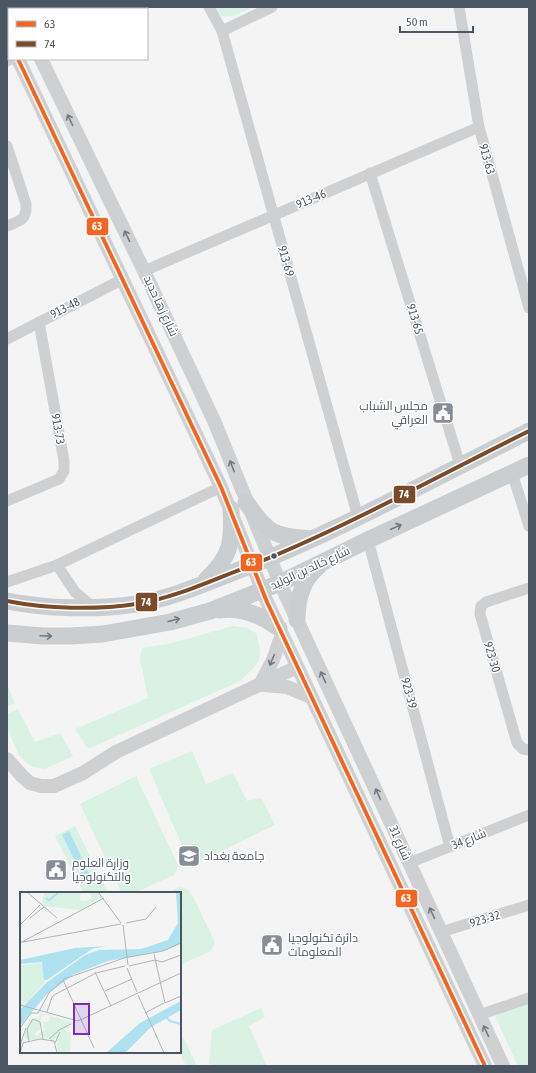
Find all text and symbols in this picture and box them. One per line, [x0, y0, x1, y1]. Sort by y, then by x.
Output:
legend [8, 8, 148, 60]
scale bar [400, 8, 473, 34]
text: 50 m [406, 15, 428, 29]
text: 63 [44, 17, 55, 31]
text: 74 [44, 37, 56, 51]
one-way arrow [66, 114, 73, 126]
street label: 913-63 [476, 142, 498, 176]
street label: 913-46 [294, 186, 328, 212]
line badge: 63 [86, 217, 109, 236]
text: 63 [92, 220, 102, 232]
one-way arrow [123, 230, 130, 242]
street label: 913-69 [275, 244, 297, 278]
street label: شارع زها حديد [140, 273, 181, 339]
street label: 913-48 [48, 295, 82, 321]
street label: 913-65 [404, 302, 426, 336]
place label: مجلس الشباب العراقي [359, 399, 428, 430]
public building icon: مجلس الشباب العراقي [430, 400, 456, 426]
street label: 913-73 [48, 412, 68, 446]
one-way arrow [227, 460, 235, 472]
line badge: 74 [393, 485, 416, 504]
text: 74 [399, 488, 409, 500]
one-way arrow [390, 523, 402, 530]
street label: شارع خالد بن الوليد [268, 543, 353, 594]
unlabelled marker [269, 551, 279, 561]
line badge: 63 [240, 553, 263, 572]
text: 63 [246, 556, 256, 568]
line badge: 74 [135, 592, 158, 612]
text: 74 [141, 596, 151, 608]
one-way arrow [168, 616, 181, 624]
one-way arrow [39, 632, 52, 640]
street label: 923-30 [481, 640, 503, 674]
one-way arrow [268, 654, 276, 666]
one-way arrow [319, 671, 326, 683]
street label: 923-39 [398, 676, 420, 710]
one-way arrow [374, 789, 381, 801]
street label: شارع 31 [385, 824, 414, 863]
street label: شارع 34 [450, 826, 489, 853]
school or university icon: جامعة بغداد [176, 843, 202, 869]
place label: جامعة بغداد [204, 849, 264, 863]
place label: وزارة العلوم والتكنولوجيا [72, 856, 131, 884]
public building icon: وزارة العلوم والتكنولوجيا [43, 857, 69, 883]
line badge: 63 [395, 889, 418, 908]
inset map [20, 892, 181, 1053]
text: 63 [401, 892, 411, 904]
one-way arrow [428, 907, 435, 919]
street label: 923-32 [468, 908, 502, 930]
place label: دائرة تكنولوجيا المعلومات [288, 931, 358, 959]
public building icon: دائرة تكنولوجيا المعلومات [259, 932, 285, 958]
one-way arrow [482, 1025, 489, 1037]

